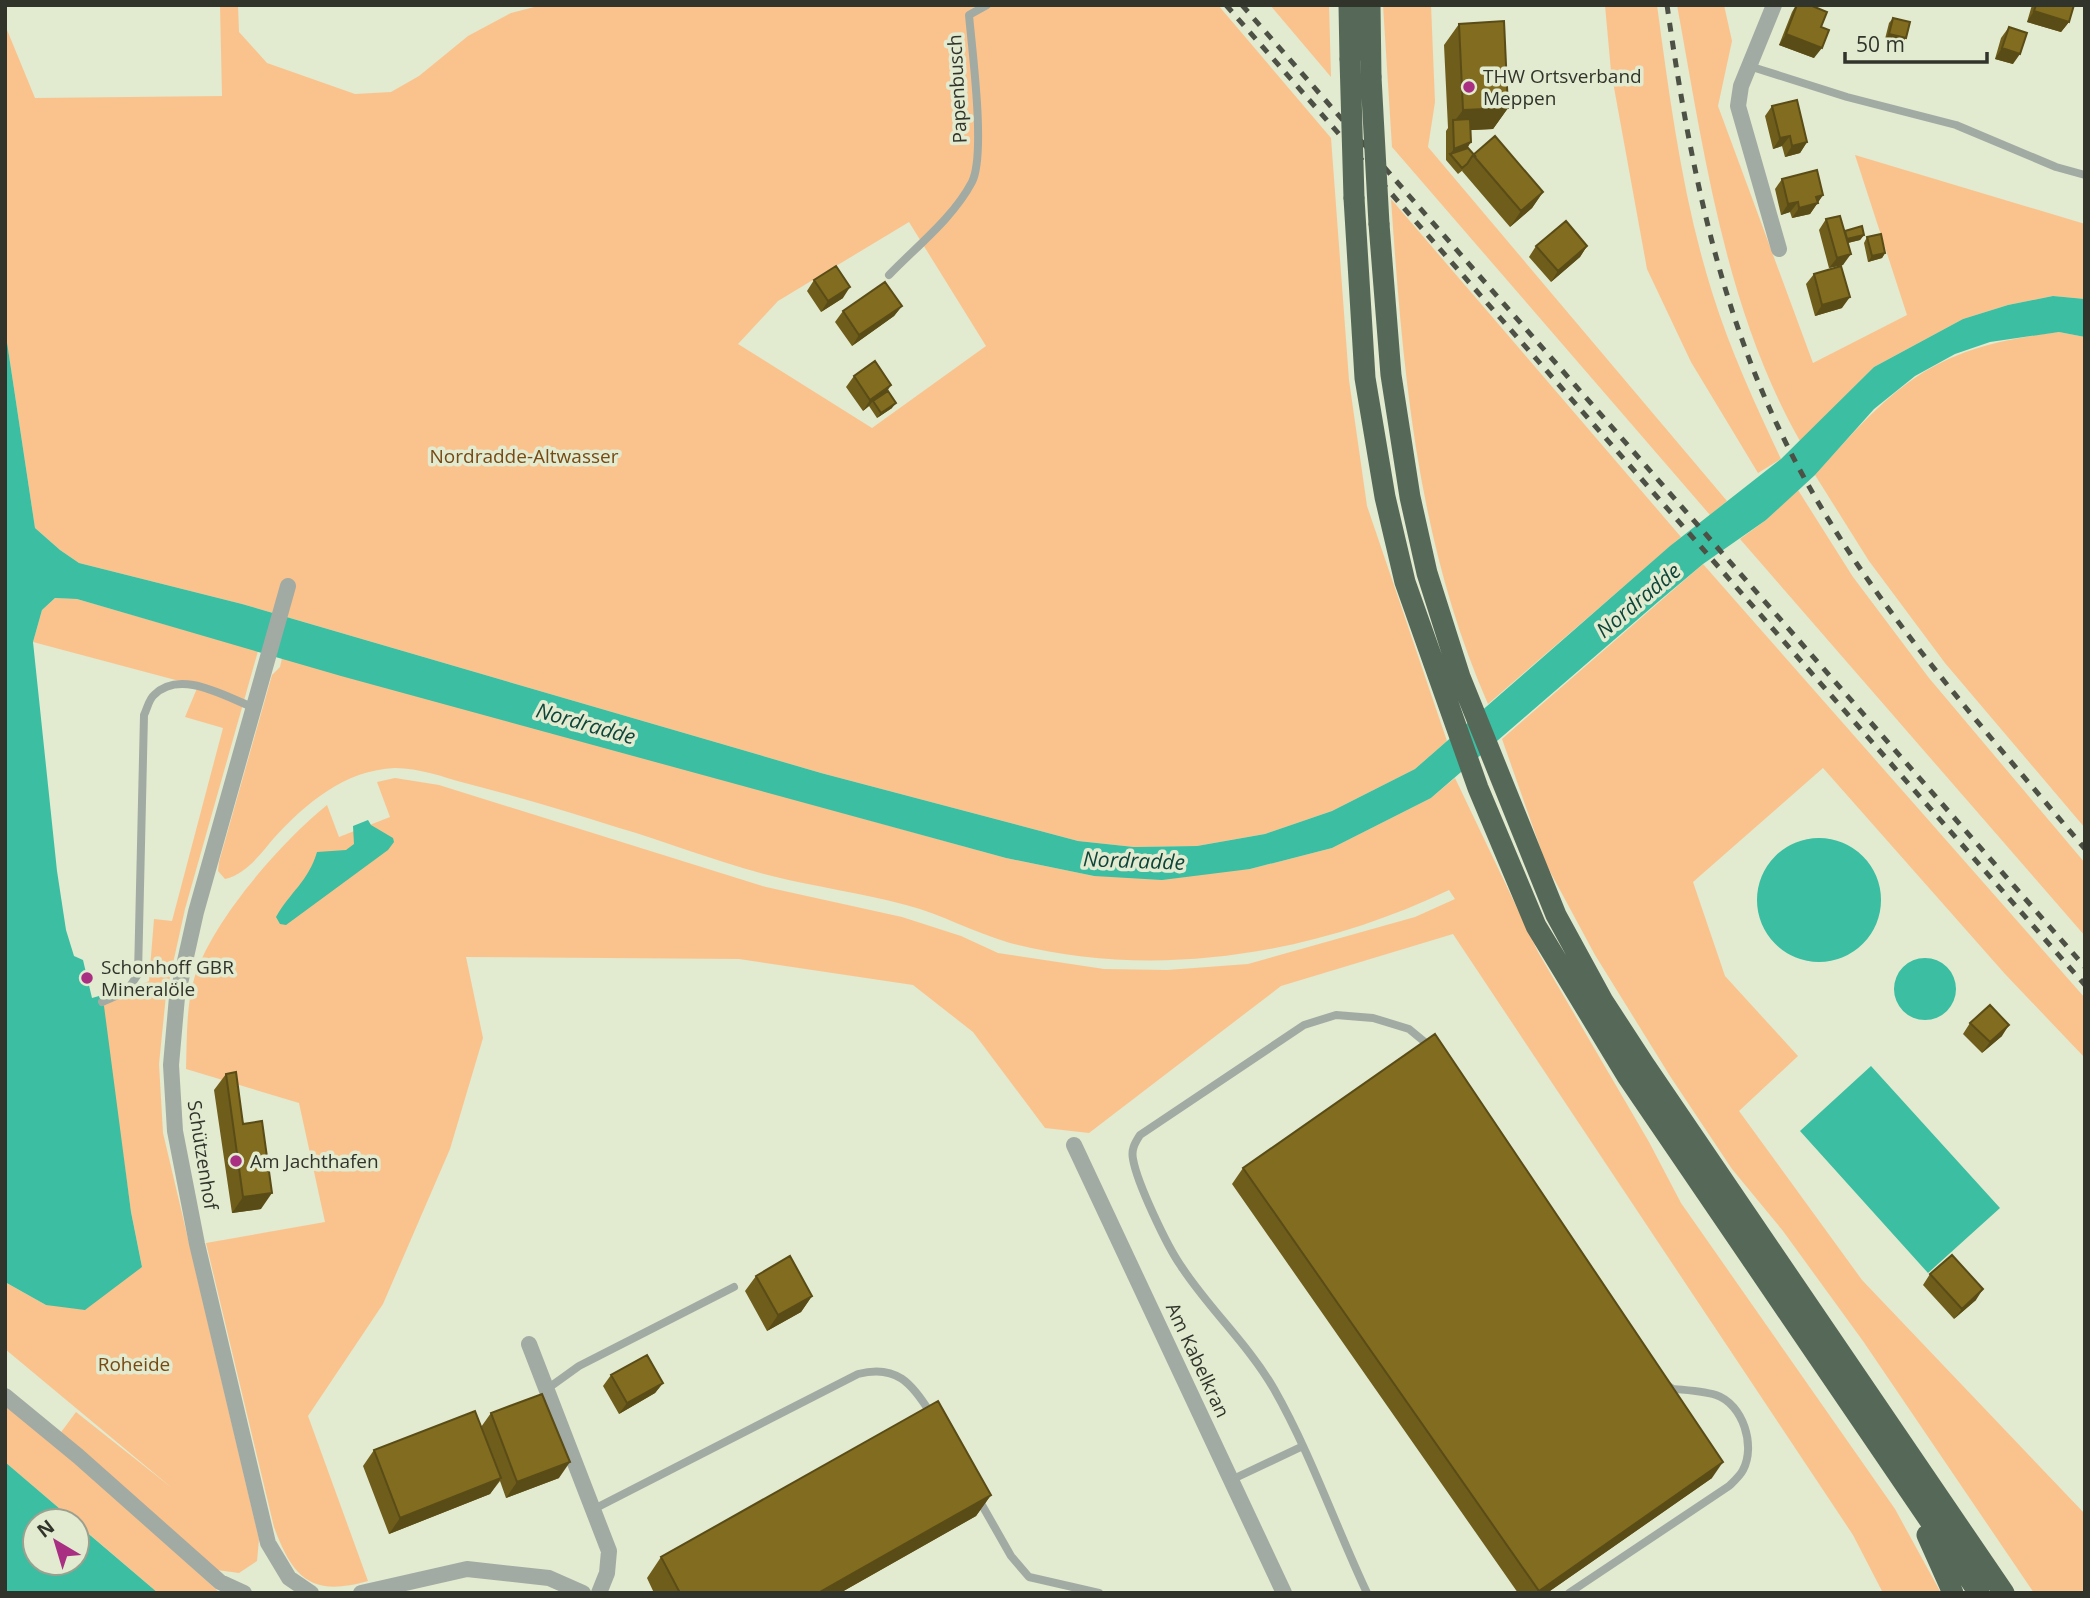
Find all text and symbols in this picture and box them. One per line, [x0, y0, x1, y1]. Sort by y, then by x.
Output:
scale bar [1845, 21, 1987, 65]
text: 50 m [1856, 30, 1905, 58]
street label: Papenbusch [941, 34, 973, 144]
place label: THW Ortsverband Meppen [1483, 63, 1642, 111]
marker: THW Ortsverband Meppen [1461, 79, 1477, 95]
park label: Nordradde-Altwasser [430, 443, 619, 469]
water label: Nordradde [1590, 557, 1686, 643]
water label: Nordradde [533, 695, 639, 751]
water label: Nordradde [1083, 844, 1185, 876]
place label: Schonhoff GBR Mineralöle [101, 954, 234, 1002]
marker: Schonhoff GBR Mineralöle [79, 970, 95, 986]
street label: Schützenhof [182, 1098, 225, 1213]
place label: Am Jachthafen [250, 1148, 379, 1174]
marker: Am Jachthafen [228, 1153, 244, 1169]
street label: Am Kabelkran [1160, 1298, 1236, 1422]
park label: Roheide [98, 1351, 170, 1377]
north arrow [21, 1507, 91, 1577]
text: N [31, 1514, 60, 1544]

